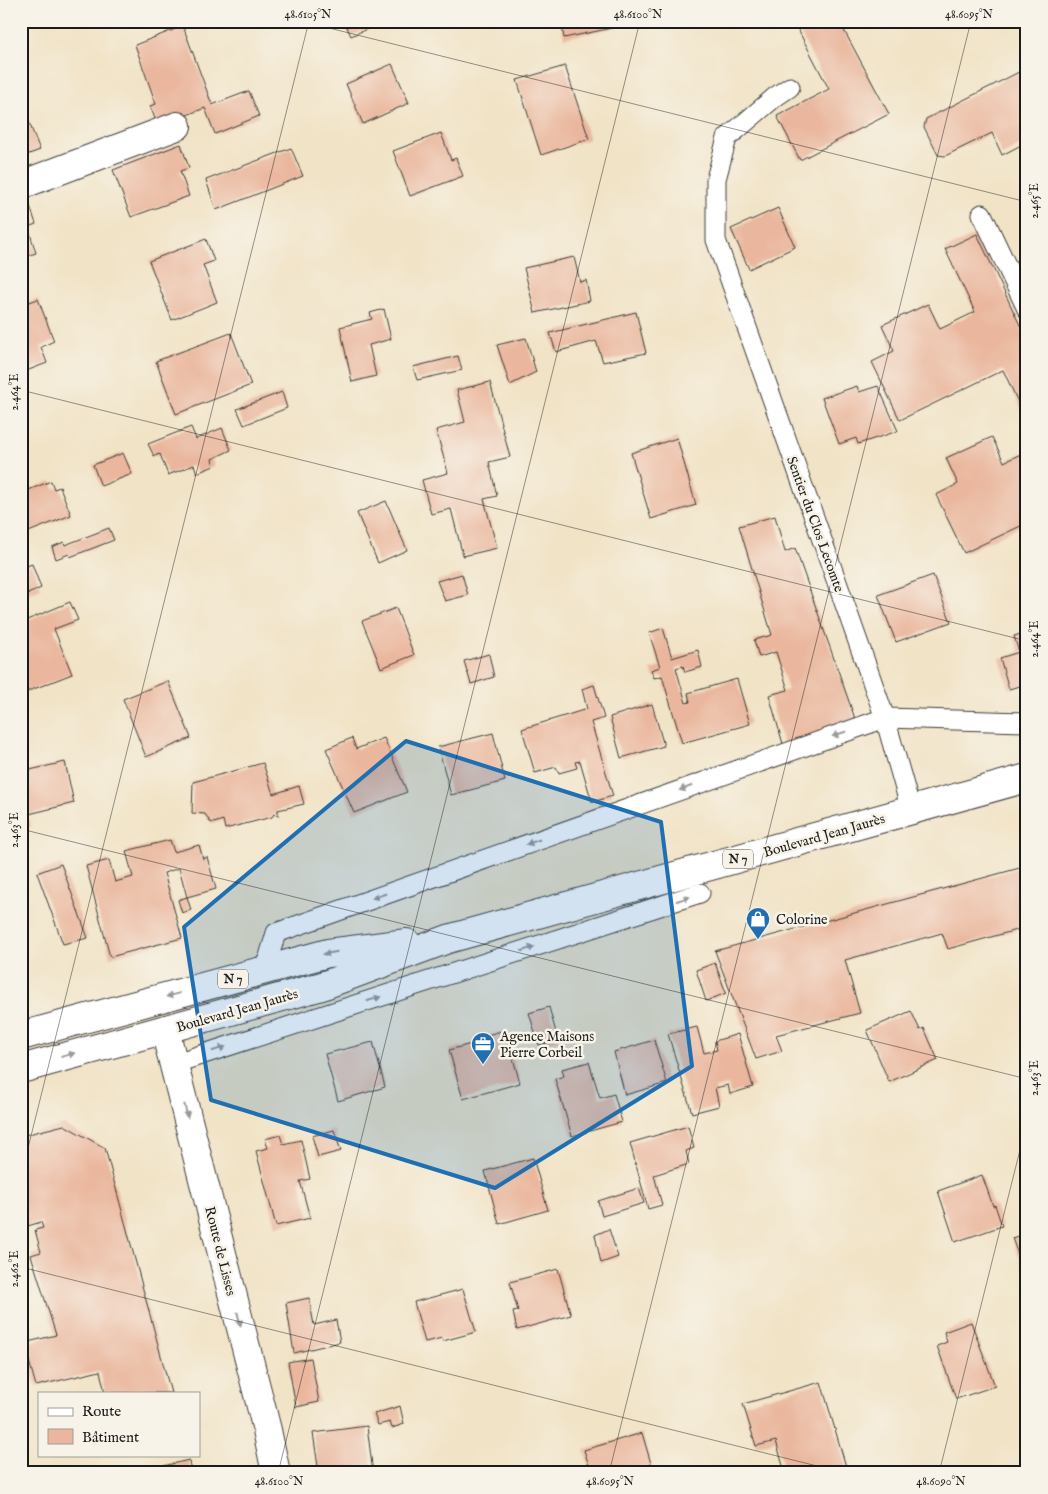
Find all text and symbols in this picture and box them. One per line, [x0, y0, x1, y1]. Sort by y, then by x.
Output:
text: 48.6105°N [285, 7, 332, 22]
text: 48.6100°N [614, 7, 663, 22]
text: 48.6095°N [945, 7, 994, 22]
text: 2.465°E [1027, 183, 1042, 219]
text: 2.464°E [7, 373, 22, 411]
street label: Sentier du Clos Lecomte [782, 454, 848, 595]
text: 2.464°E [1027, 620, 1042, 658]
one-way arrow [832, 731, 847, 739]
one-way arrow [678, 784, 693, 792]
street label: Boulevard Jean Jaurès [761, 810, 887, 862]
text: 2.463°E [7, 812, 22, 848]
one-way arrow [525, 838, 540, 846]
road number: N 7 [723, 850, 753, 869]
one-way arrow [372, 893, 387, 900]
one-way arrow [676, 894, 691, 902]
shop icon: Colorine [745, 906, 771, 940]
place label: Colorine [776, 911, 828, 929]
one-way arrow [521, 945, 536, 952]
one-way arrow [322, 949, 338, 957]
road number: N 7 [218, 970, 248, 989]
street label: Boulevard Jean Jaurès [174, 985, 300, 1037]
one-way arrow [166, 992, 181, 1000]
one-way arrow [367, 995, 382, 1003]
place label: Agence Maisons Pierre Corbeil [499, 1028, 594, 1062]
office icon: Agence Maisons Pierre Corbeil [470, 1031, 496, 1065]
one-way arrow [212, 1045, 227, 1052]
one-way arrow [61, 1051, 76, 1059]
text: 2.463°E [1027, 1060, 1042, 1096]
one-way arrow [182, 1103, 190, 1118]
street label: Route de Lisses [200, 1205, 240, 1298]
text: 2.462°E [7, 1251, 22, 1287]
one-way arrow [235, 1312, 243, 1327]
legend [38, 1392, 200, 1456]
text: Route [82, 1402, 121, 1421]
text: Bâtiment [82, 1428, 139, 1447]
text: 48.6100°N [255, 1474, 304, 1489]
text: 48.6095°N [586, 1474, 635, 1489]
text: 48.6090°N [916, 1474, 966, 1489]

